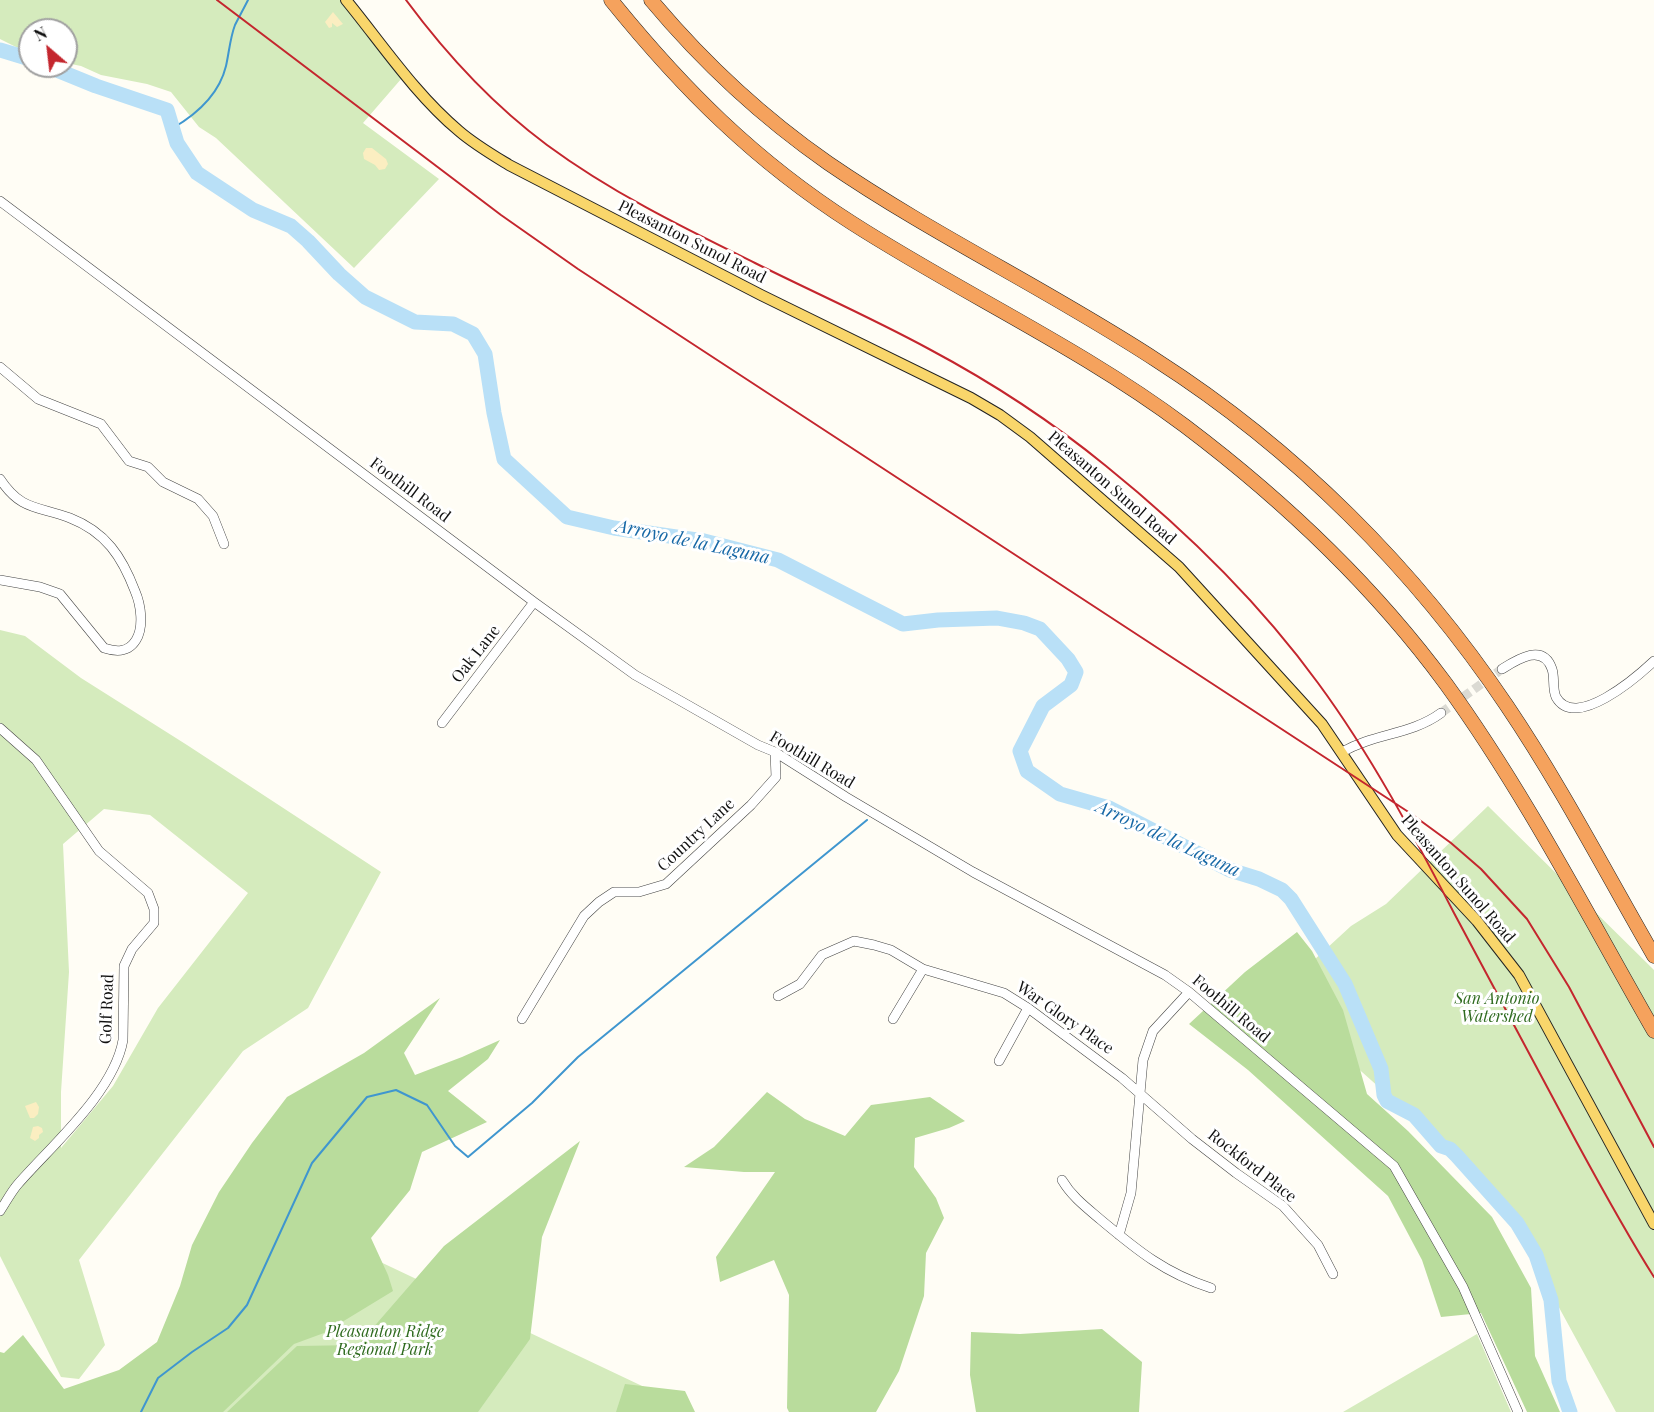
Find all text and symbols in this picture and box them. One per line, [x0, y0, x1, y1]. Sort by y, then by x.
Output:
north arrow [18, 18, 78, 78]
text: N [30, 21, 50, 45]
street label: Pleasanton Sunol Road [615, 196, 769, 288]
street label: Pleasanton Sunol Road [1044, 427, 1180, 549]
street label: Foothill Road [366, 454, 454, 526]
water label: Arroyo de la Laguna [614, 515, 772, 569]
street label: Oak Lane [448, 621, 504, 687]
street label: Foothill Road [766, 727, 858, 793]
street label: Country Lane [653, 794, 739, 876]
water label: Arroyo de la Laguna [1093, 796, 1243, 882]
street label: Pleasanton Sunol Road [1397, 811, 1519, 947]
street label: Foothill Road [1188, 971, 1274, 1047]
street label: Golf Road [96, 974, 118, 1044]
street label: War Glory Place [1013, 977, 1117, 1059]
park label: San Antonio Watershed [1454, 989, 1540, 1027]
street label: Rockford Place [1204, 1125, 1300, 1207]
park label: Pleasanton Ridge Regional Park [326, 1322, 444, 1360]

